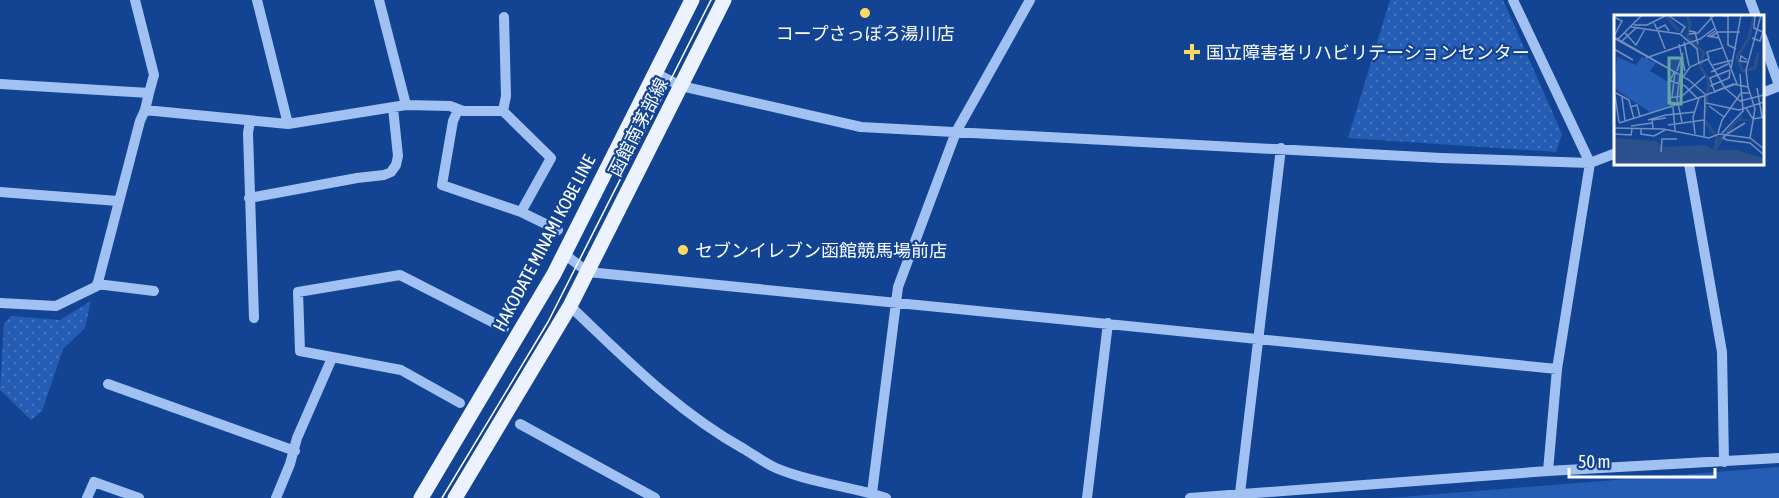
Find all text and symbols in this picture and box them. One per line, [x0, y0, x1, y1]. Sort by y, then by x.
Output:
marker: コープさっぽろ湯川店 [858, 6, 872, 20]
inset map [1614, 15, 1764, 165]
place label: コープさっぽろ湯川店 [776, 23, 954, 44]
place label: 国立障害者リハビリテーションセンター [1206, 42, 1530, 63]
marker: 国立障害者リハビリテーションセンター [1183, 43, 1201, 61]
street label: 函館南茅部線 [604, 74, 672, 180]
street label: HAKODATE MINAMI KOBE LINE [489, 151, 600, 335]
place label: セブンイレブン函館競馬場前店 [695, 240, 947, 261]
marker: セブンイレブン函館競馬場前店 [676, 243, 690, 257]
scale bar [1569, 441, 1714, 479]
text: 50 m [1578, 451, 1610, 472]

